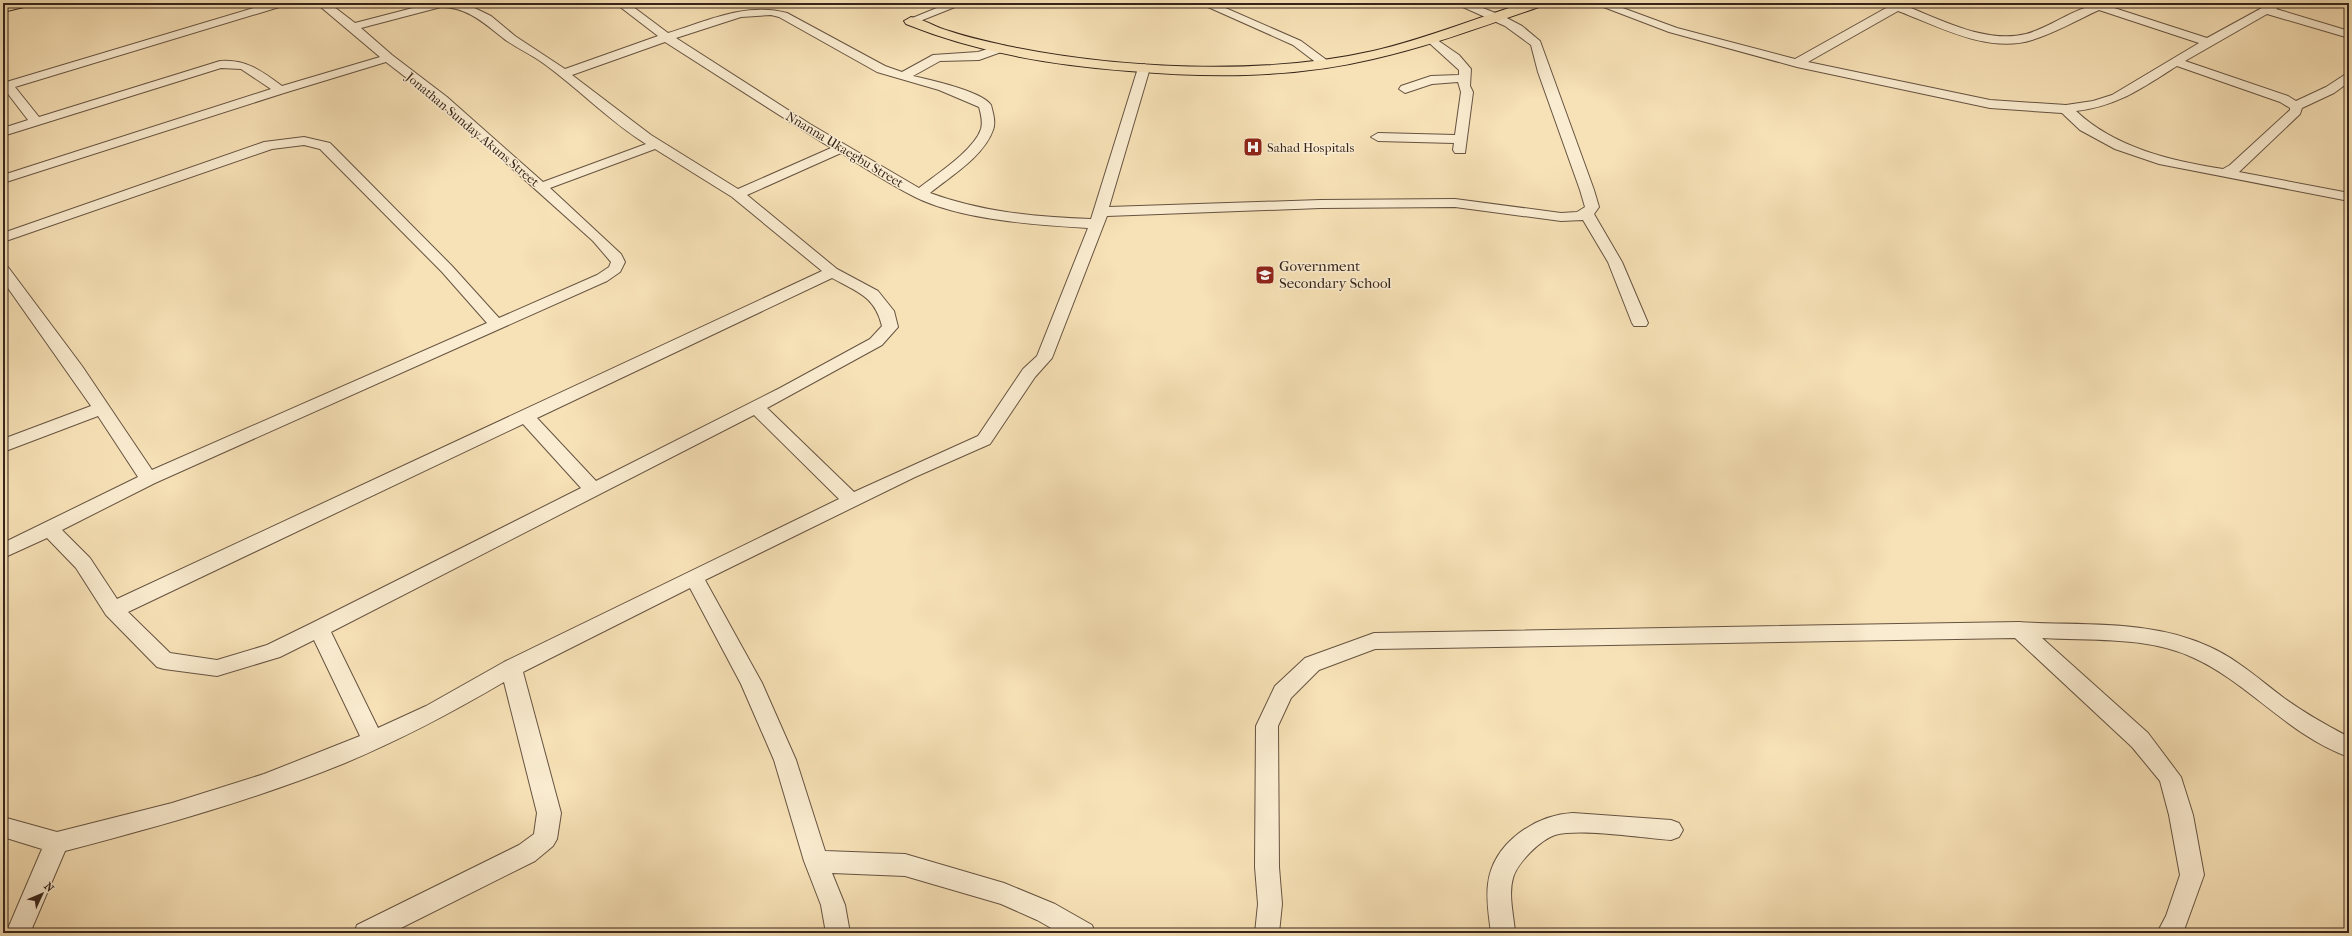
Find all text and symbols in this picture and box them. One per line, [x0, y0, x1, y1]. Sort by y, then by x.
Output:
street label: Jonathan Sunday Akuns Street [402, 69, 543, 190]
street label: Nnanna Ukaegbu Street [783, 108, 906, 191]
hospital icon: Sahad Hospitals [1242, 136, 1264, 158]
place label: Sahad Hospitals [1267, 140, 1354, 155]
place label: Government Secondary School [1279, 257, 1392, 292]
school or university icon: Government Secondary School [1254, 264, 1276, 286]
north arrow [22, 874, 62, 914]
text: N [41, 880, 57, 895]

